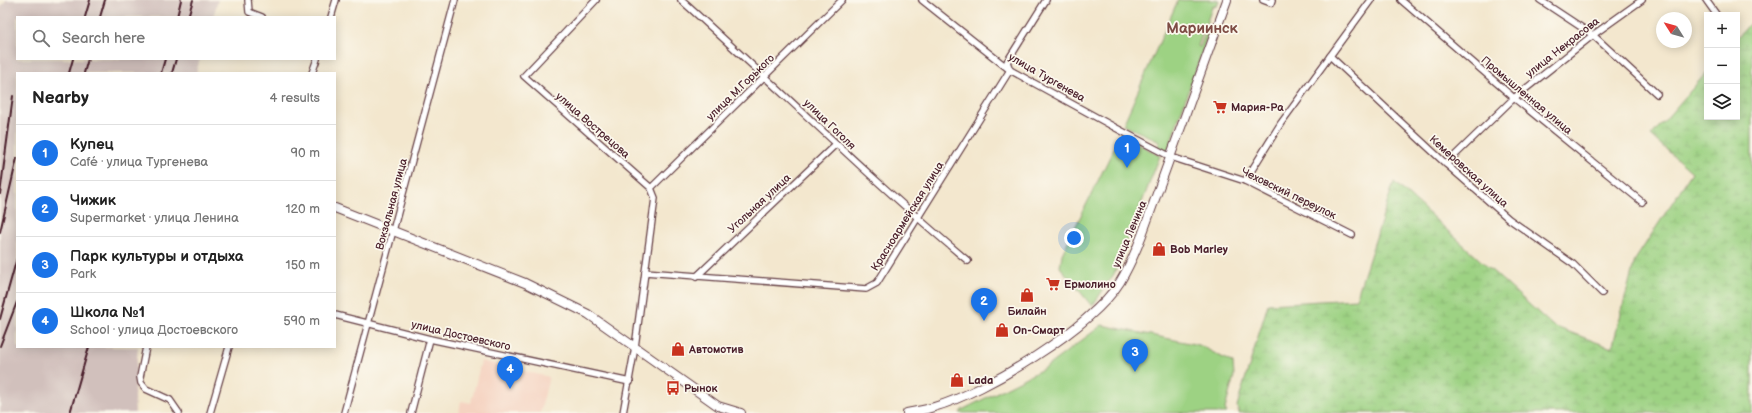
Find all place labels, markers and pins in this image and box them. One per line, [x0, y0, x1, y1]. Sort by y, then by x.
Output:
supermarket icon: Мария-Ра [1212, 99, 1228, 115]
place label: Мария-Ра [1231, 101, 1284, 114]
pin: 1 [1114, 135, 1140, 168]
shop icon: Bob Marley [1151, 241, 1167, 257]
place label: Bob Marley [1170, 243, 1228, 256]
supermarket icon: Ермолино [1045, 276, 1061, 292]
place label: Ермолино [1064, 278, 1116, 291]
shop icon: Билайн [1019, 287, 1035, 303]
pin: 2 [971, 288, 997, 321]
place label: Билайн [1007, 305, 1047, 318]
shop icon: On-Смарт [994, 322, 1010, 338]
place label: On-Смарт [1013, 324, 1065, 337]
pin: 3 [1122, 339, 1148, 372]
shop icon: Автомотив [670, 341, 686, 357]
place label: Автомотив [688, 343, 744, 356]
pin: 4 [497, 356, 523, 389]
shop icon: Lada [949, 372, 965, 388]
place label: Lada [968, 374, 993, 387]
bus stop icon: Рынок [665, 380, 681, 396]
place label: Рынок [684, 382, 718, 395]

